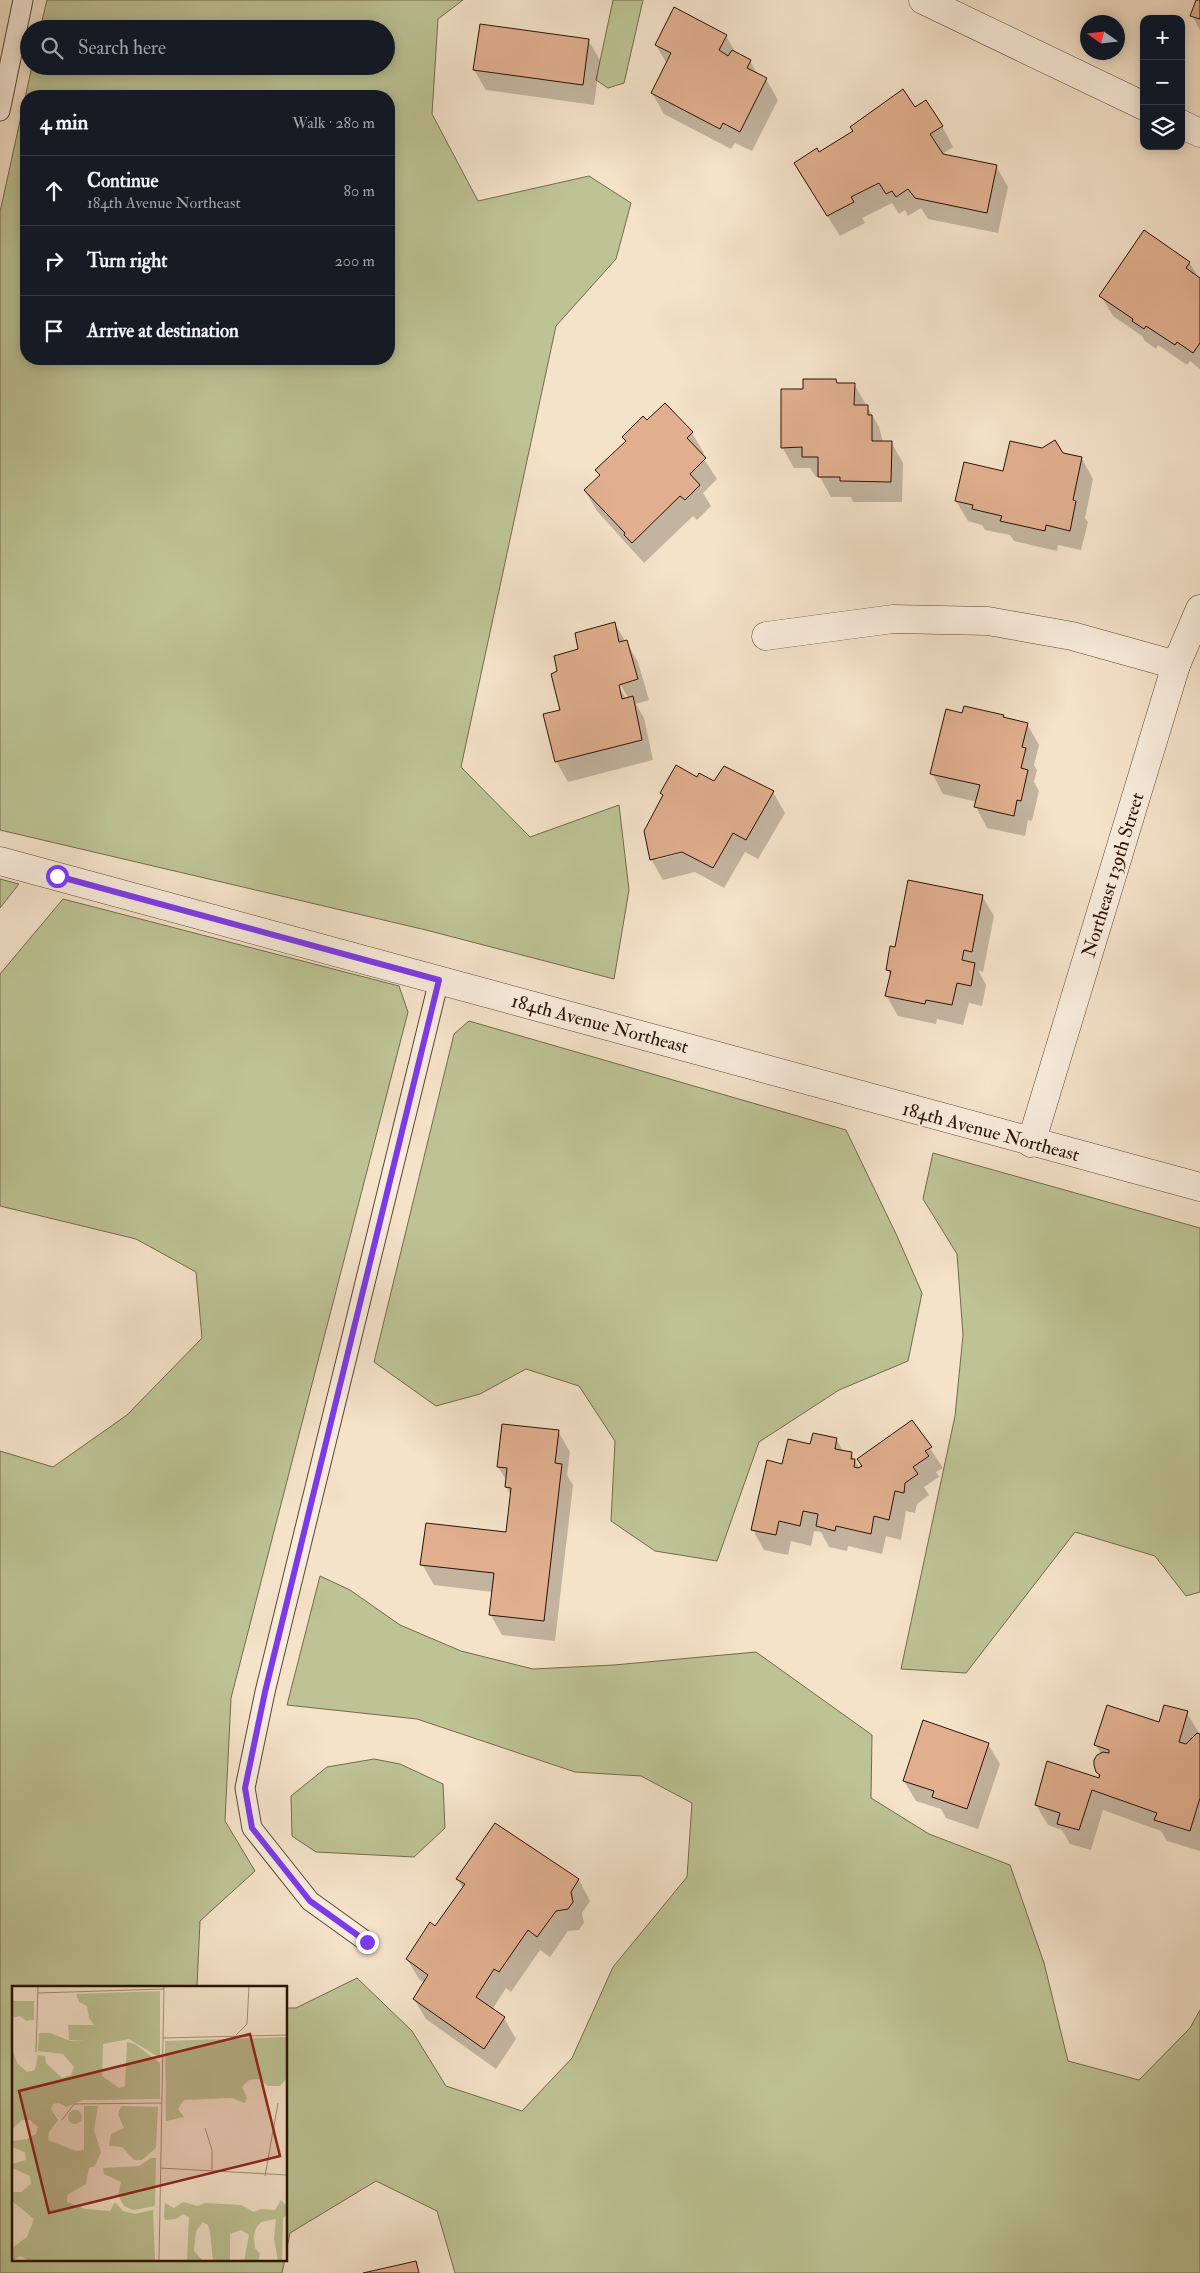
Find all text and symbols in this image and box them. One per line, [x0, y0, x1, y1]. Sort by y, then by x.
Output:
north arrow [1080, 15, 1125, 60]
map controls [1140, 15, 1185, 150]
button: + [1140, 15, 1185, 60]
search box [20, 20, 395, 75]
icon: search [38, 34, 66, 62]
text: Search here [78, 36, 166, 60]
button: − [1140, 60, 1185, 105]
button: layers [1140, 105, 1185, 150]
text: 4 min [40, 109, 88, 136]
text: Walk · 280 m [292, 113, 375, 133]
text: Continue [87, 169, 158, 193]
icon: ahead [40, 177, 68, 205]
text: 80 m [344, 181, 375, 201]
text: 184th Avenue Northeast [87, 193, 241, 213]
icon: right [40, 247, 68, 275]
text: Turn right [87, 249, 167, 273]
text: 200 m [335, 251, 375, 271]
icon: arrive [40, 317, 68, 345]
text: Arrive at destination [87, 319, 239, 343]
street label: Northeast 139th Street [1077, 790, 1149, 960]
route start [46, 865, 69, 888]
street label: 184th Avenue Northeast [509, 989, 691, 1059]
street label: 184th Avenue Northeast [900, 1097, 1082, 1167]
route end [356, 1931, 379, 1954]
inset map [12, 1986, 288, 2260]

